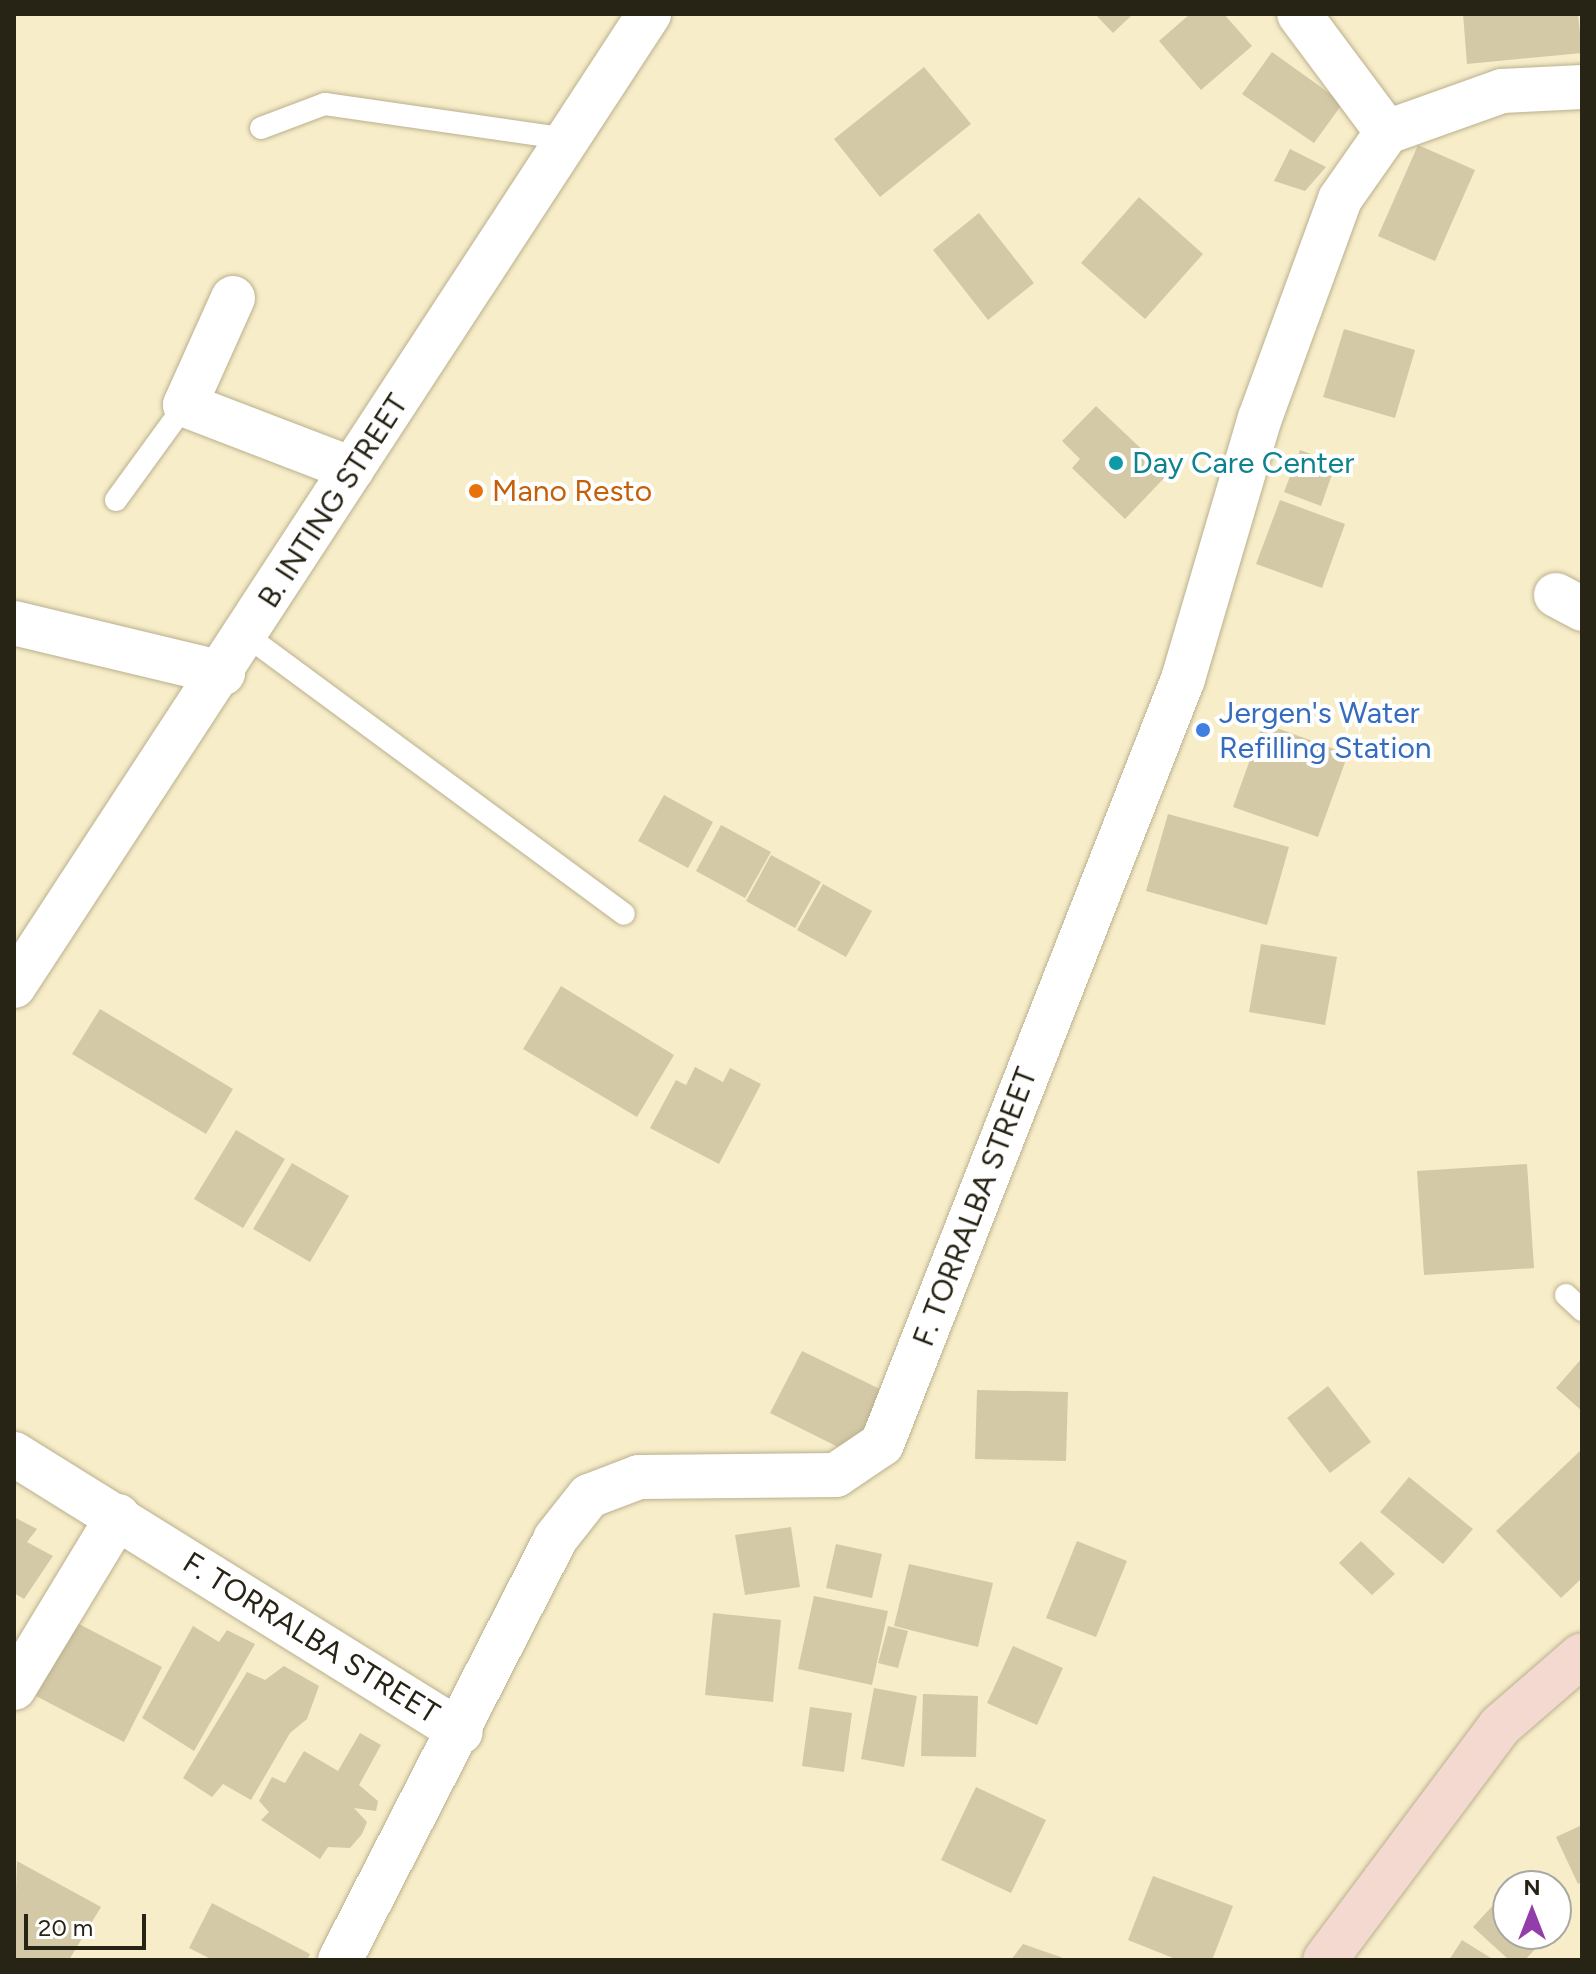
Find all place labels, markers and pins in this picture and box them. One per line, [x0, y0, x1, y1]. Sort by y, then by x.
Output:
place label: Day Care Center [1132, 445, 1354, 481]
marker: Day Care Center [1107, 454, 1125, 472]
place label: Mano Resto [492, 473, 652, 509]
marker: Mano Resto [467, 482, 485, 500]
place label: Jergen's Water Refilling Station [1219, 695, 1432, 766]
marker: Jergen's Water Refilling Station [1194, 721, 1212, 739]

